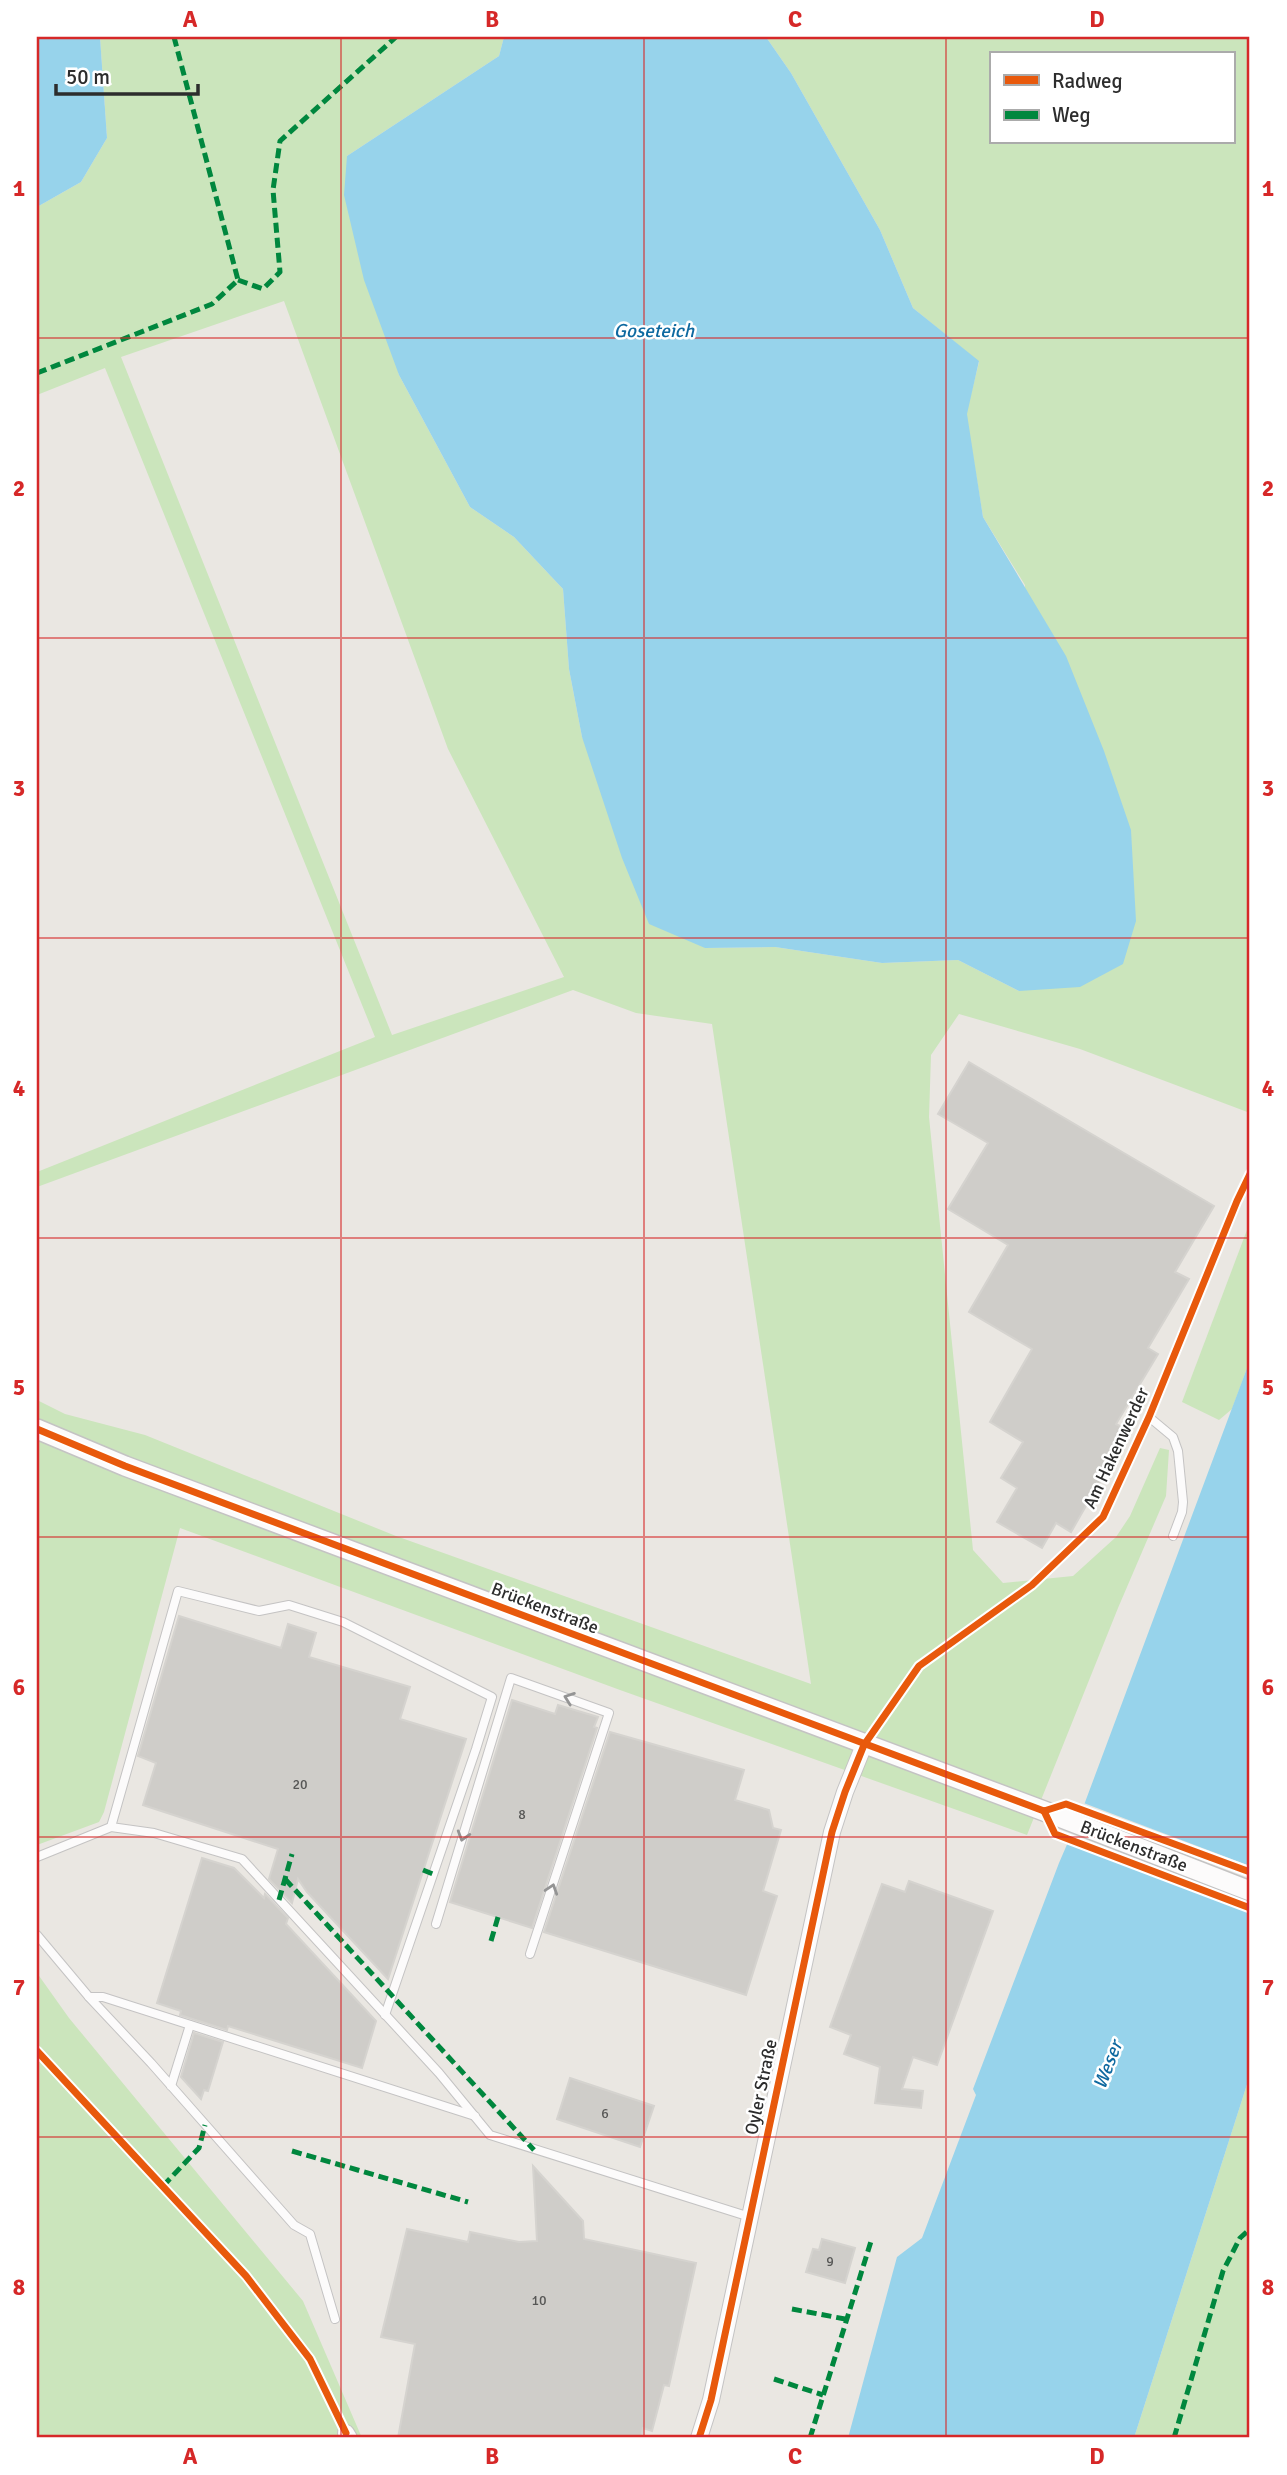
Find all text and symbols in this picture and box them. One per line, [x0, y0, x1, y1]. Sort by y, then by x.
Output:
text: A [183, 5, 198, 34]
text: B [485, 5, 499, 34]
text: C [788, 5, 802, 34]
text: D [1089, 5, 1105, 34]
scale bar [56, 52, 198, 96]
legend [990, 52, 1234, 144]
text: 50 m [66, 64, 110, 90]
text: Radweg [1052, 68, 1123, 94]
text: Weg [1052, 102, 1091, 128]
text: 1 [13, 174, 25, 203]
text: 1 [1262, 174, 1274, 203]
water label: Goseteich [614, 319, 695, 343]
text: 2 [13, 474, 25, 503]
text: 2 [1262, 474, 1274, 503]
text: 3 [13, 774, 25, 803]
text: 3 [1262, 774, 1274, 803]
text: 4 [13, 1074, 25, 1103]
text: 4 [1262, 1074, 1274, 1103]
text: 5 [13, 1373, 25, 1402]
text: 5 [1262, 1373, 1274, 1402]
street label: Am Hakenwerder [1078, 1384, 1154, 1512]
street label: Brückenstraße [488, 1577, 602, 1639]
text: 6 [13, 1673, 25, 1702]
text: 6 [1262, 1673, 1274, 1702]
one-way arrow [564, 1693, 576, 1707]
house number: 20 [292, 1776, 308, 1793]
house number: 8 [518, 1806, 526, 1823]
street label: Brückenstraße [1077, 1815, 1191, 1877]
one-way arrow [456, 1830, 471, 1842]
one-way arrow [543, 1883, 558, 1895]
text: 7 [13, 1973, 25, 2002]
text: 7 [1262, 1973, 1274, 2002]
water label: Weser [1088, 2035, 1129, 2093]
street label: Oyler Straße [740, 2037, 782, 2137]
house number: 6 [601, 2105, 609, 2122]
house number: 9 [826, 2253, 834, 2270]
text: 8 [13, 2273, 25, 2302]
text: 8 [1262, 2273, 1274, 2302]
house number: 10 [531, 2292, 547, 2309]
text: A [183, 2442, 198, 2471]
text: B [485, 2442, 499, 2471]
text: C [788, 2442, 802, 2471]
text: D [1089, 2442, 1105, 2471]

